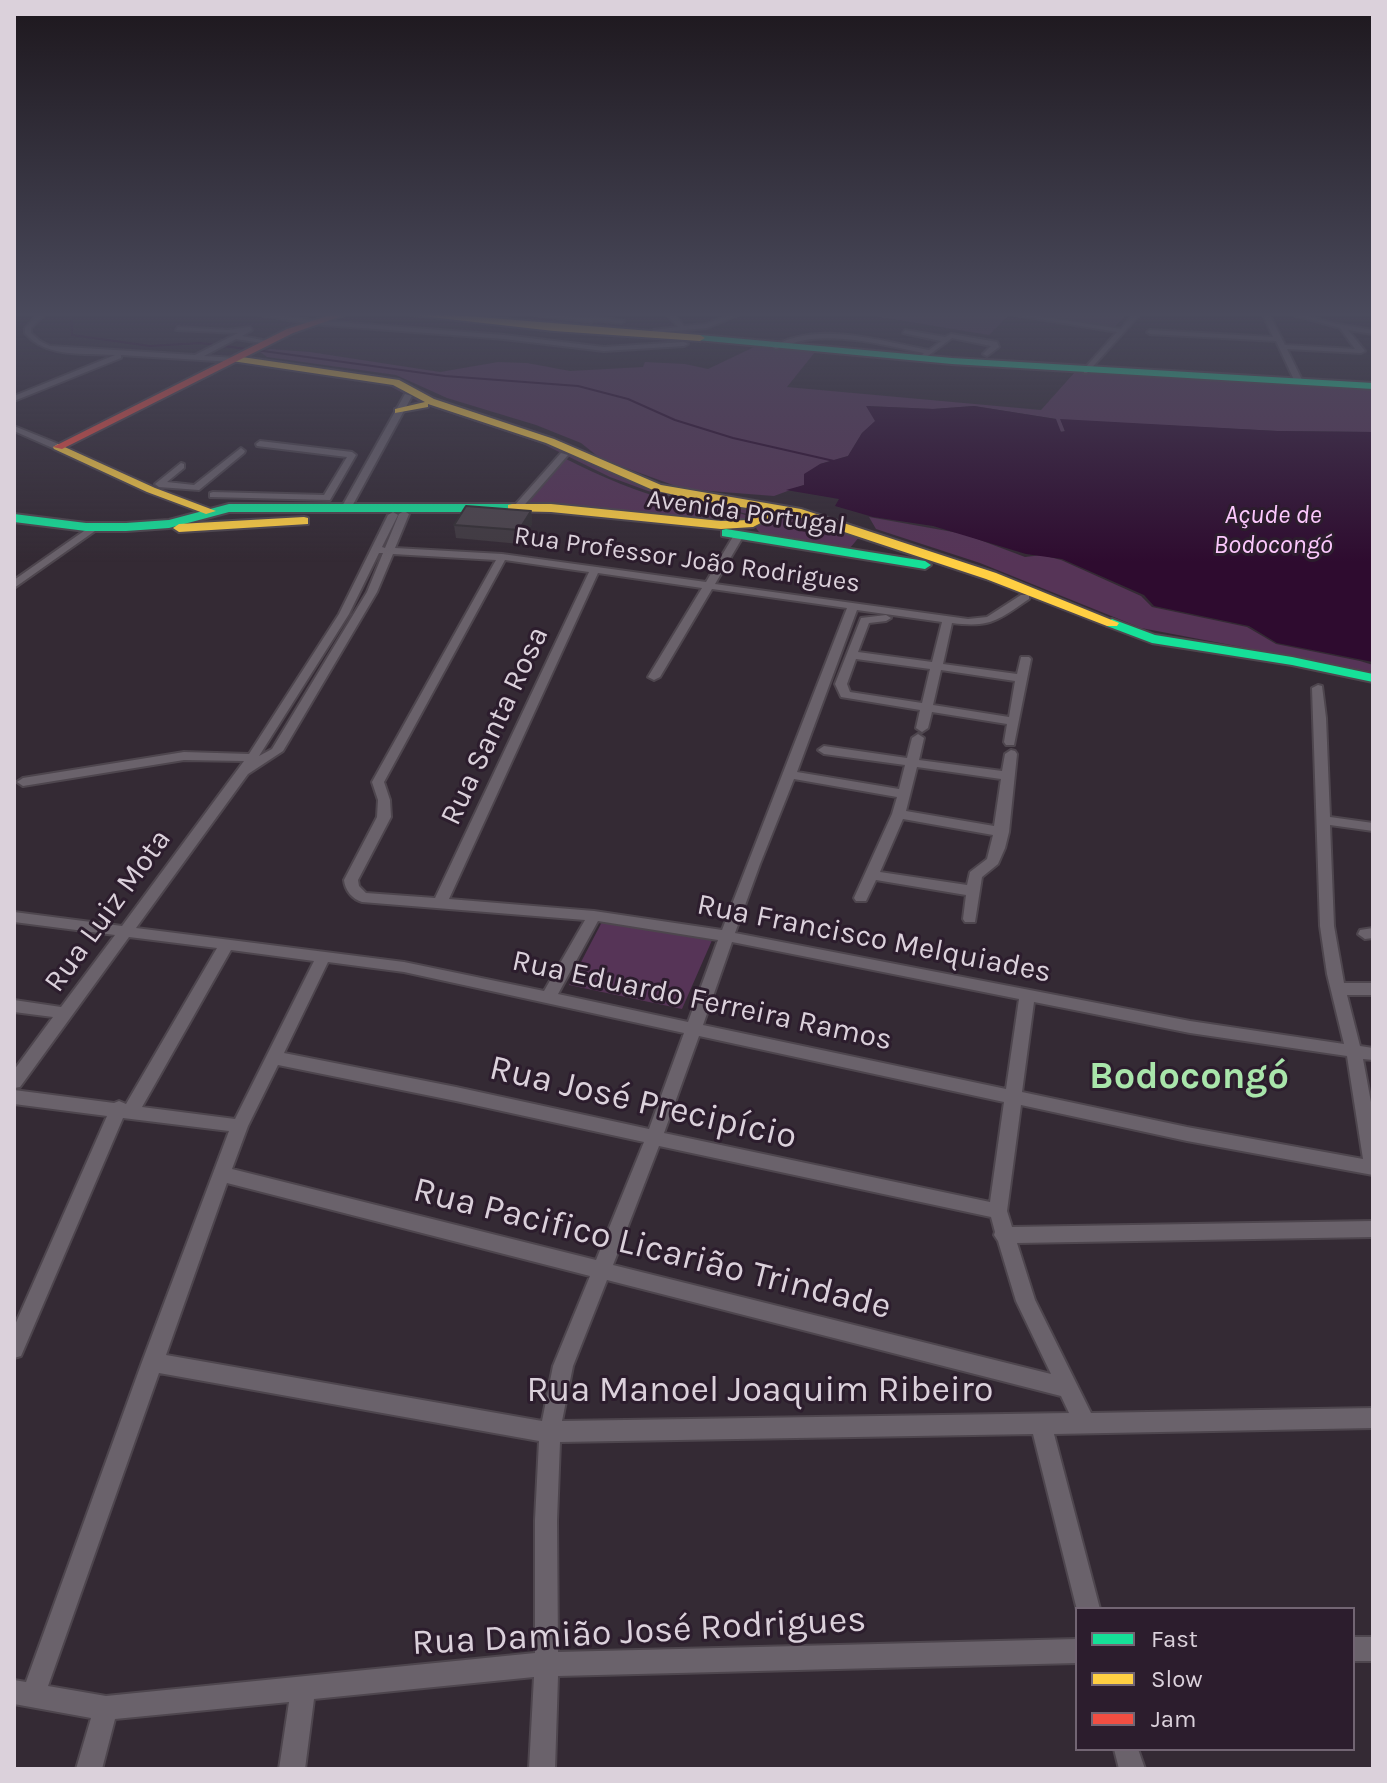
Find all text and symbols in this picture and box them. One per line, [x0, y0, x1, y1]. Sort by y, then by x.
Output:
street label: Avenida Portugal [645, 484, 847, 542]
water label: Açude de Bodocongó [1214, 500, 1332, 562]
street label: Rua Professor João Rodrigues [512, 520, 862, 600]
street label: Rua Santa Rosa [433, 621, 557, 831]
street label: Rua Luiz Mota [37, 823, 179, 999]
street label: Rua Francisco Melquiades [694, 887, 1054, 991]
street label: Rua Eduardo Ferreira Ramos [509, 943, 895, 1059]
street label: Rua José Precipício [485, 1047, 801, 1159]
district label: Bodocongó [1089, 1054, 1289, 1100]
street label: Rua Pacifico Licarião Trindade [409, 1169, 895, 1329]
street label: Rua Manoel Joaquim Ribeiro [527, 1369, 993, 1413]
street label: Rua Damião José Rodrigues [411, 1599, 867, 1665]
legend [1075, 1607, 1355, 1751]
text: Fast [1151, 1625, 1198, 1653]
text: Slow [1151, 1665, 1203, 1693]
text: Jam [1151, 1705, 1196, 1733]

